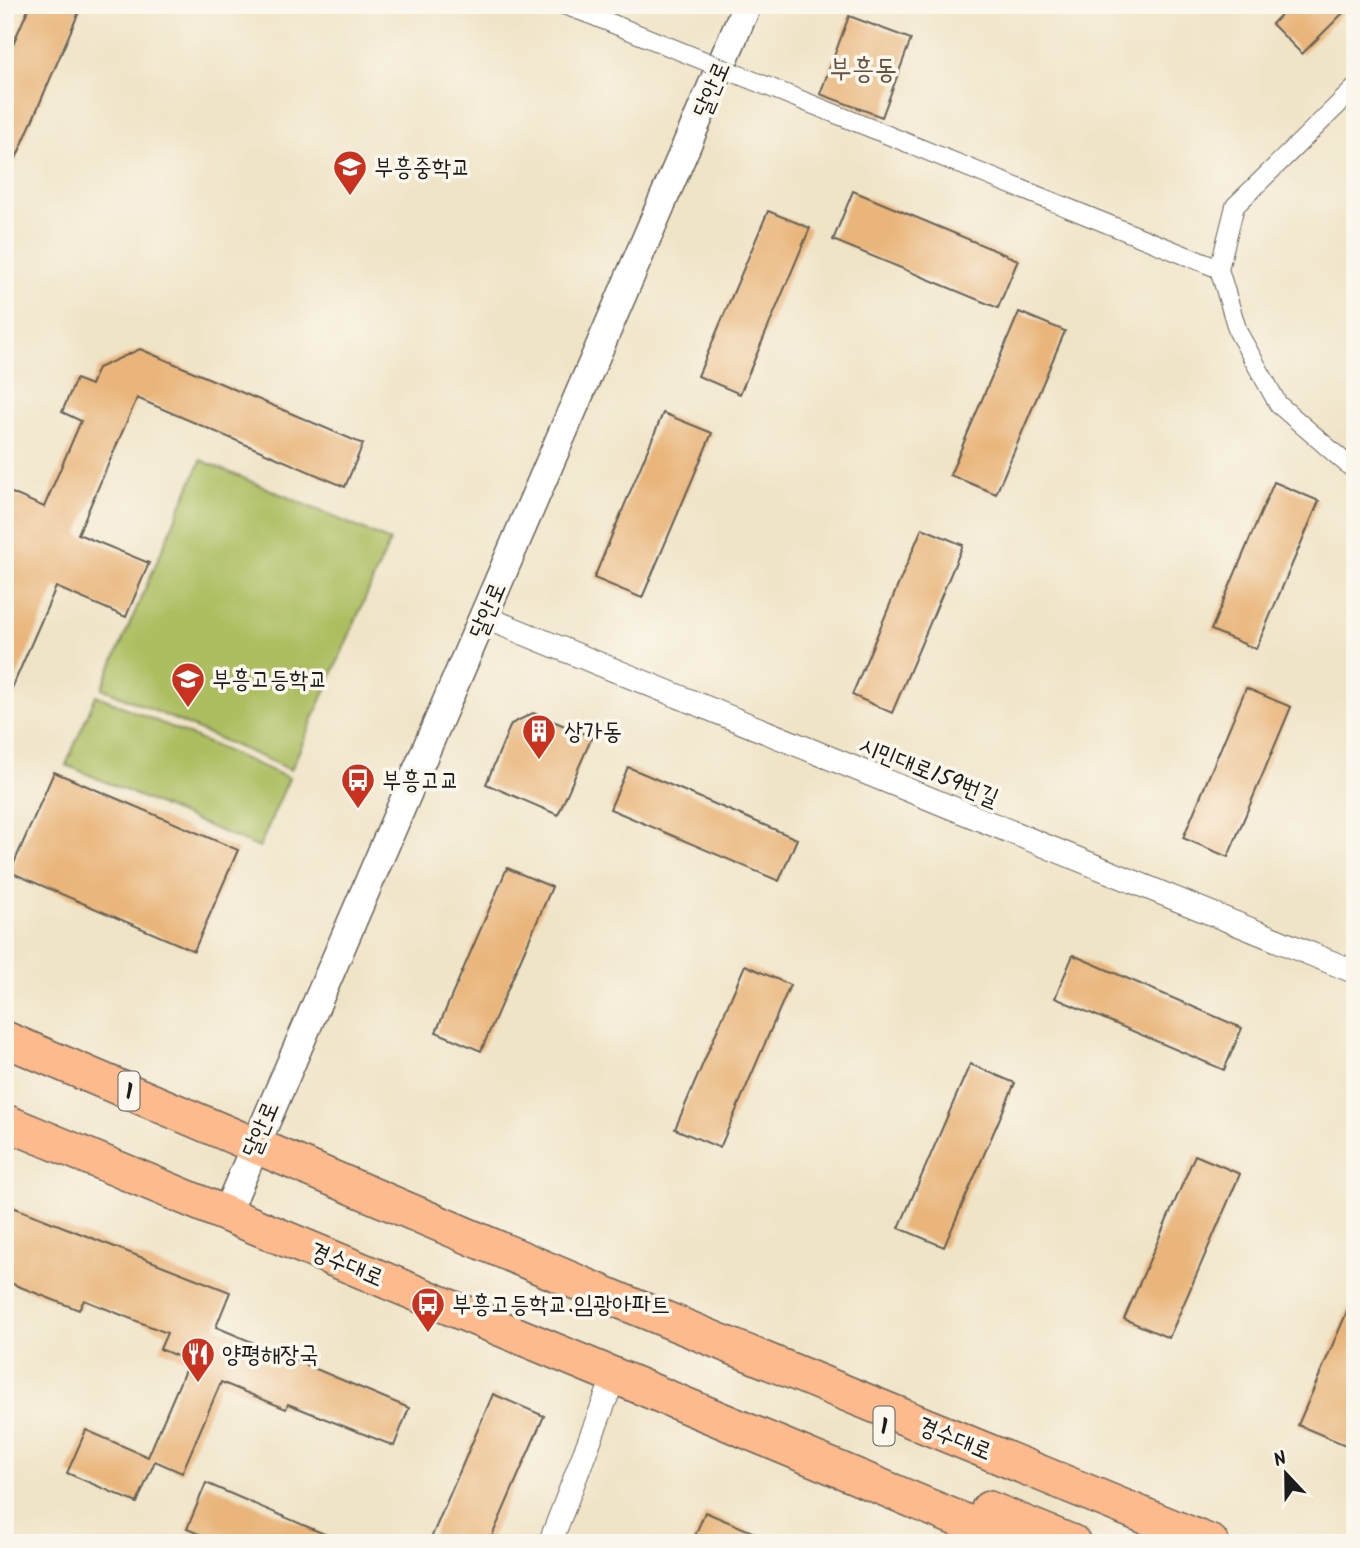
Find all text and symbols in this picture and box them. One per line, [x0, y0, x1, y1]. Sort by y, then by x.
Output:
district label: 부흥동 [829, 48, 897, 93]
street label: 달안로 [683, 55, 742, 124]
school or university icon: 부흥중학교 [331, 148, 369, 197]
place label: 부흥중학교 [374, 149, 471, 188]
street label: 달안로 [459, 576, 518, 645]
school or university icon: 부흥고등학교 [169, 660, 207, 709]
place label: 부흥고등학교 [212, 661, 328, 700]
building icon: 상가동 [520, 712, 558, 761]
place label: 상가동 [564, 713, 622, 752]
street label: 시민대로159번길 [853, 727, 1004, 818]
bus stop icon: 부흥고교 [339, 761, 377, 810]
place label: 부흥고교 [382, 762, 459, 801]
road number: 1 [118, 1072, 140, 1110]
street label: 달안로 [232, 1095, 291, 1164]
street label: 경수대로 [303, 1232, 390, 1298]
bus stop icon: 부흥고등학교.임광아파트 [409, 1285, 447, 1334]
place label: 부흥고등학교.임광아파트 [452, 1286, 670, 1325]
restaurant icon: 양평해장국 [179, 1335, 217, 1384]
place label: 양평해장국 [222, 1336, 319, 1375]
road number: 1 [874, 1406, 894, 1446]
street label: 경수대로 [911, 1407, 998, 1472]
north arrow [1252, 1440, 1322, 1510]
text: N [1269, 1444, 1292, 1476]

